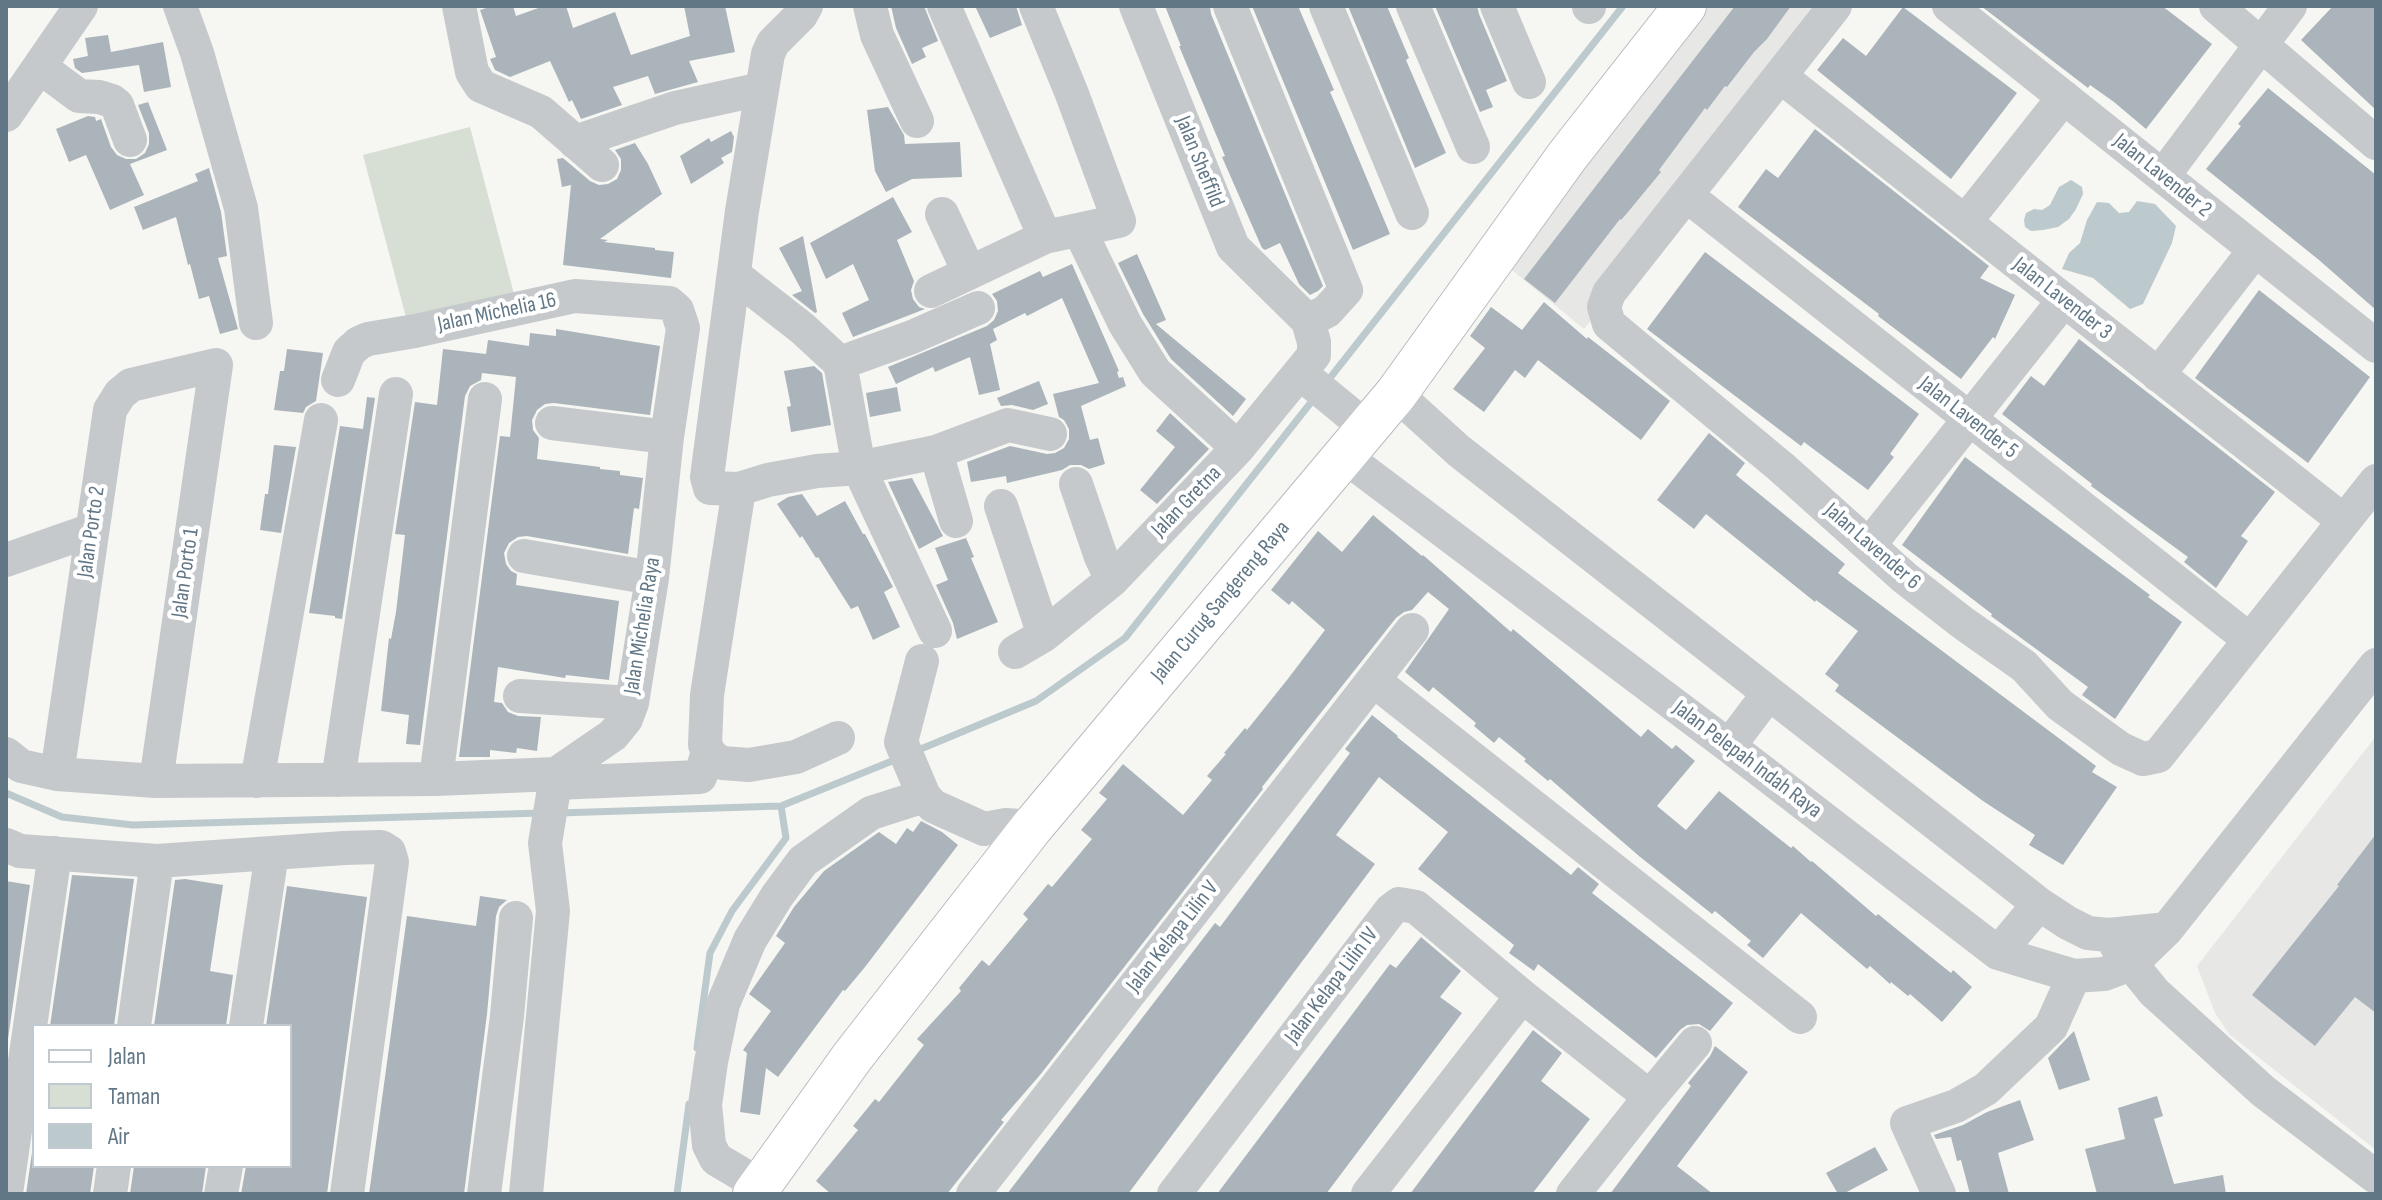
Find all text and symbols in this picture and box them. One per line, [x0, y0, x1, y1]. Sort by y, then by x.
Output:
street label: Jalan Sheffild [1169, 113, 1229, 211]
street label: Jalan Lavender 2 [2108, 128, 2216, 224]
street label: Jalan Lavender 3 [2007, 252, 2117, 346]
street label: Jalan Michelia 16 [435, 288, 559, 338]
street label: Jalan Lavender 5 [1913, 371, 2023, 465]
street label: Jalan Gretna [1147, 461, 1227, 543]
street label: Jalan Porto 2 [73, 485, 111, 579]
street label: Jalan Lavender 6 [1818, 498, 1926, 596]
street label: Jalan Curug Sangereng Raya [1146, 516, 1296, 688]
street label: Jalan Porto 1 [167, 526, 205, 620]
street label: Jalan Michelia Raya [619, 556, 667, 696]
street label: Jalan Pelepah Indah Raya [1667, 696, 1827, 824]
street label: Jalan Kelapa Lilin V [1121, 876, 1225, 998]
street label: Jalan Kelapa Lilin IV [1280, 923, 1384, 1049]
legend [32, 1024, 292, 1168]
text: Jalan [108, 1042, 146, 1071]
text: Taman [108, 1082, 160, 1111]
text: Air [108, 1122, 130, 1151]

